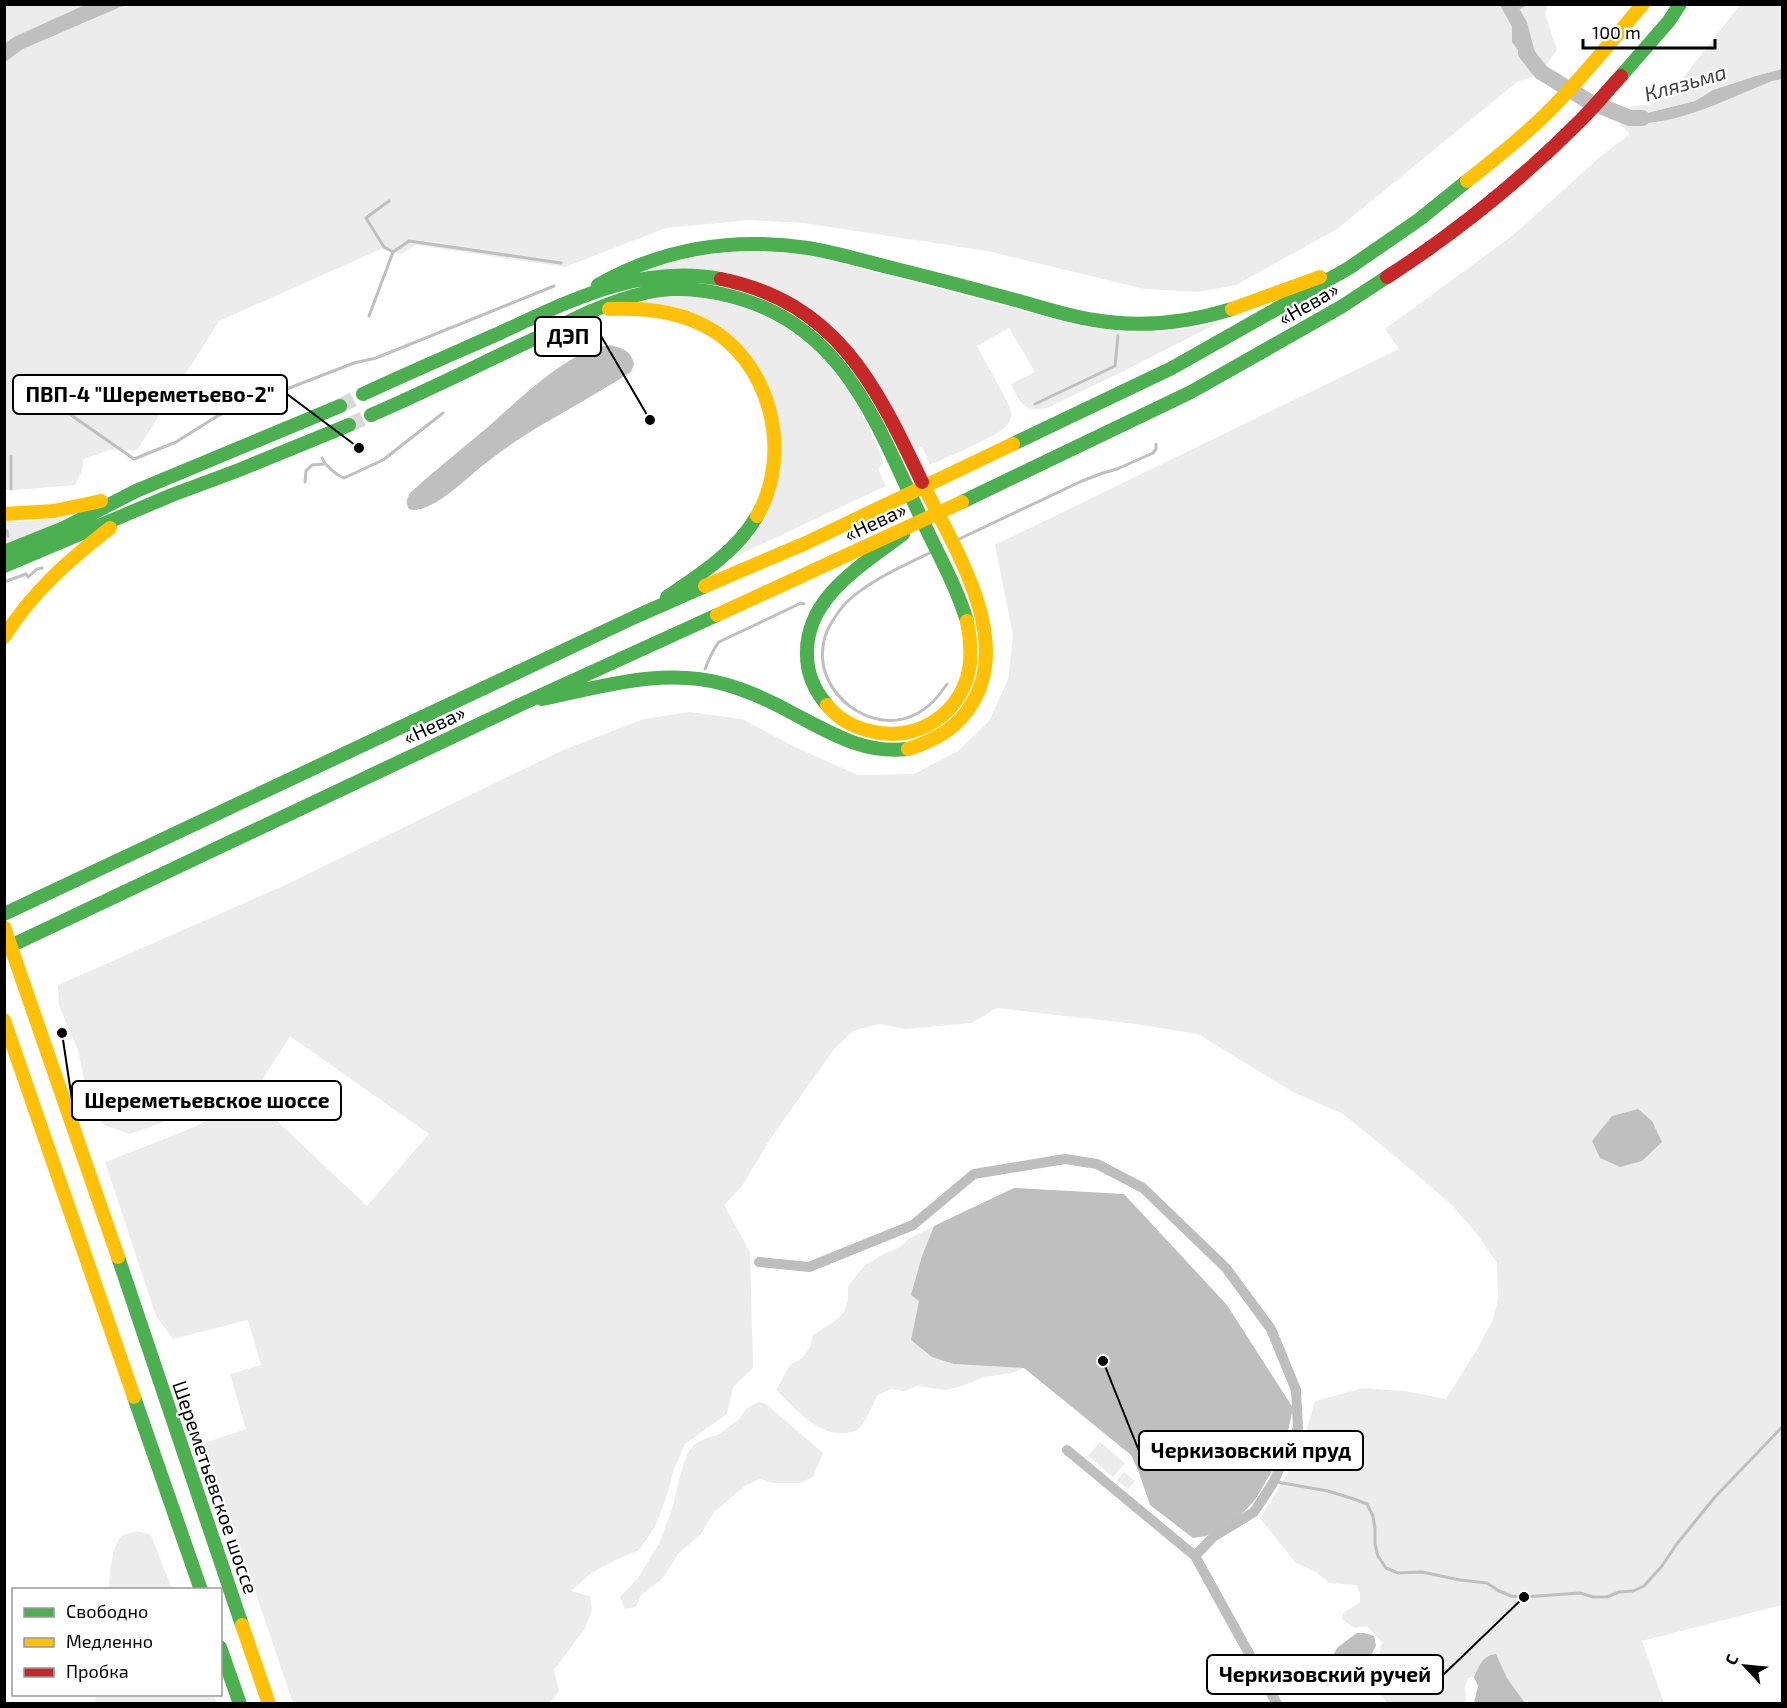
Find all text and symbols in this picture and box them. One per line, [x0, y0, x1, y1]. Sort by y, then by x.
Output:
scale bar [1583, 12, 1715, 50]
text: 100 m [1592, 21, 1641, 43]
water label: Клязьма [1641, 58, 1729, 106]
street label: «Нева» [1274, 276, 1342, 330]
callout: ДЭП [535, 317, 601, 356]
text: ДЭП [547, 323, 589, 348]
callout: ПВП-4 "Шереметьево-2" [13, 375, 287, 414]
text: ПВП-4 "Шереметьево-2" [26, 381, 274, 406]
street label: «Нева» [840, 496, 910, 546]
street label: «Нева» [399, 699, 469, 749]
callout: Шереметьевское шоссе [72, 1081, 341, 1120]
text: Шереметьевское шоссе [84, 1087, 330, 1112]
street label: Шереметьевское шоссе [168, 1377, 264, 1597]
callout: Черкизовский пруд [1139, 1431, 1363, 1470]
text: Черкизовский пруд [1151, 1437, 1351, 1462]
legend [12, 1588, 222, 1696]
text: Свободно [66, 1600, 148, 1622]
text: Медленно [66, 1630, 153, 1652]
north arrow [1715, 1636, 1775, 1696]
text: С [1720, 1651, 1742, 1668]
callout: Черкизовский ручей [1207, 1655, 1443, 1694]
text: Пробка [66, 1660, 129, 1682]
text: Черкизовский ручей [1219, 1661, 1431, 1686]

